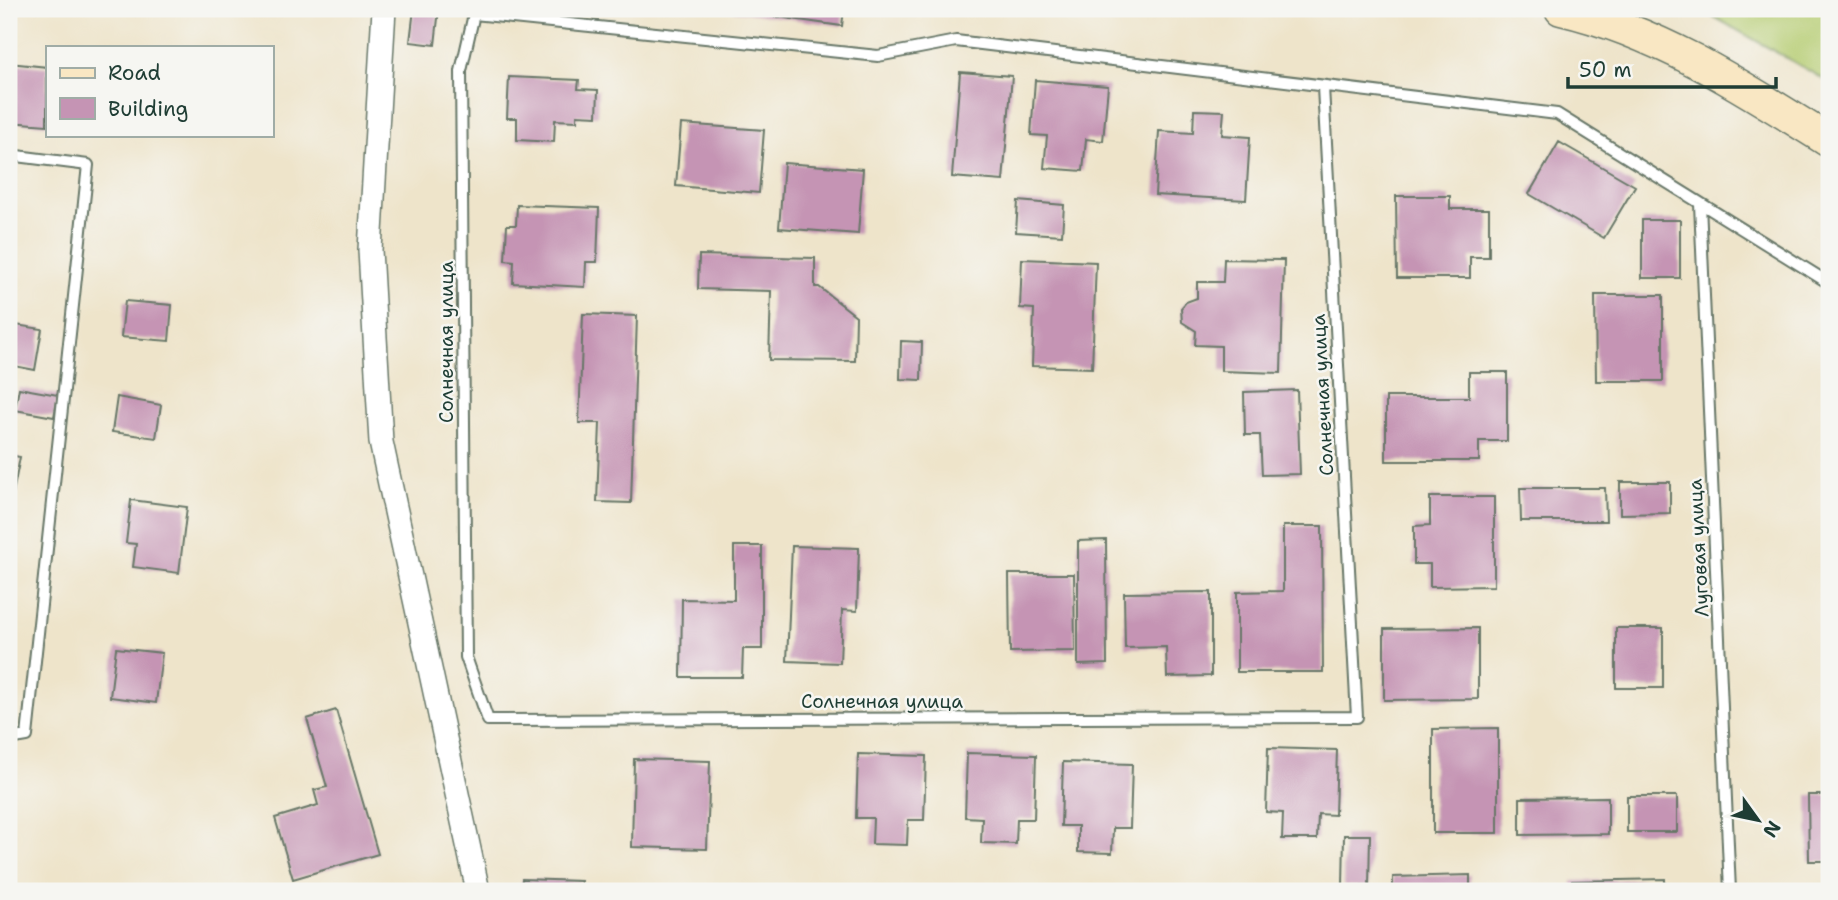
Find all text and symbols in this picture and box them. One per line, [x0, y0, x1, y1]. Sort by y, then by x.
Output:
legend [46, 46, 273, 136]
scale bar [1568, 46, 1777, 90]
text: 50 m [1579, 56, 1632, 84]
text: Road [108, 59, 161, 87]
text: Building [108, 95, 188, 123]
street label: Солнечная улица [434, 261, 459, 423]
street label: Солнечная улица [1306, 313, 1339, 477]
street label: Луговая улица [1682, 478, 1715, 618]
street label: Солнечная улица [801, 689, 963, 714]
north arrow [1722, 785, 1792, 855]
text: N [1757, 816, 1786, 842]

